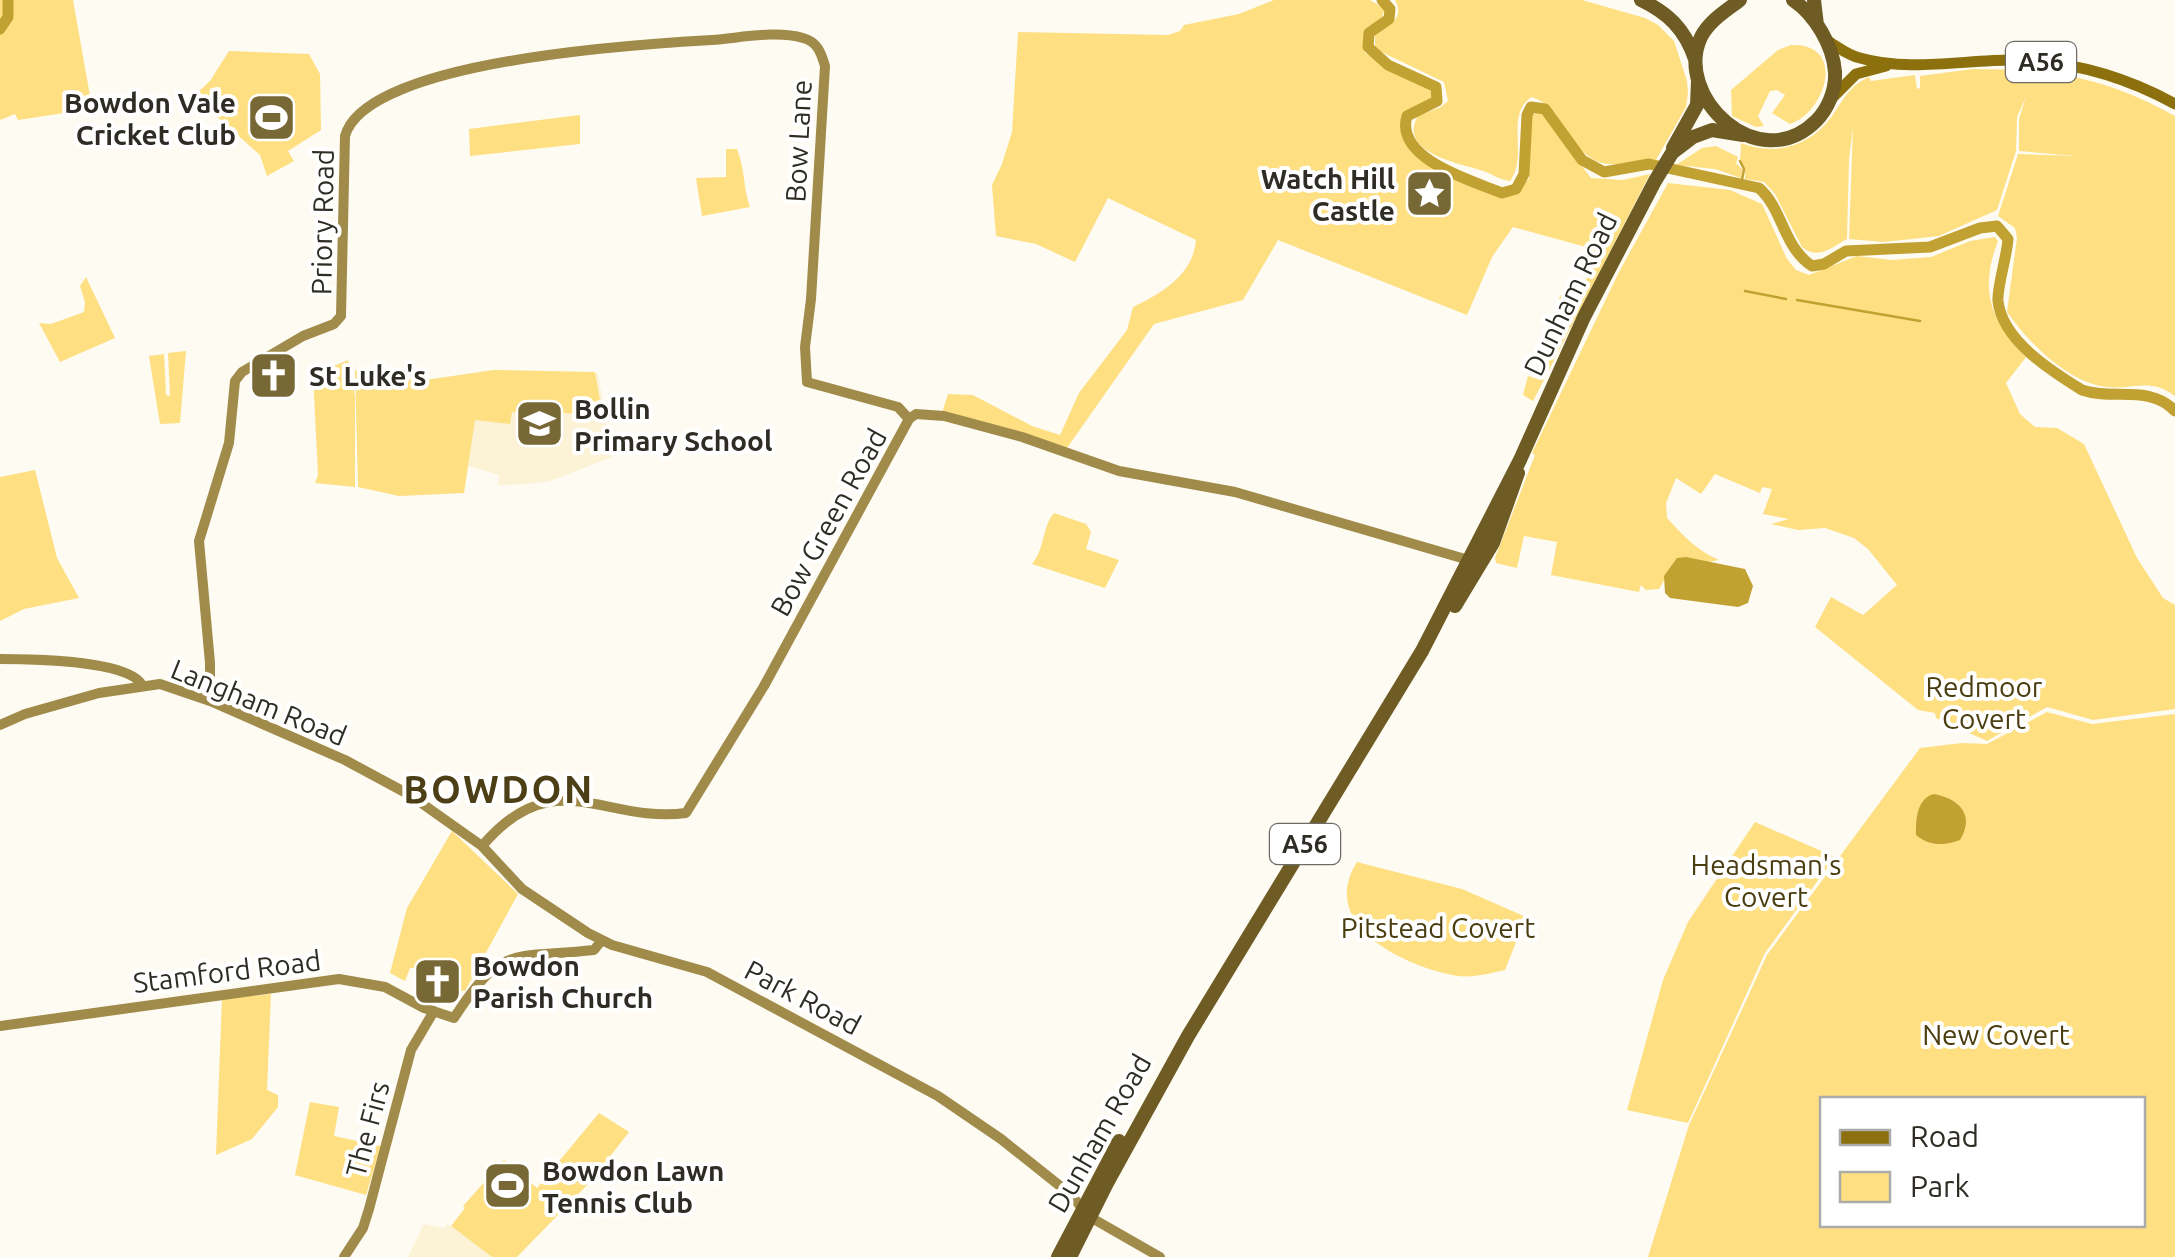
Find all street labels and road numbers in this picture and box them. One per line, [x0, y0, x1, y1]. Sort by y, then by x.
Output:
road number: A56 [2006, 42, 2076, 82]
street label: Bow Lane [779, 79, 817, 203]
street label: Priory Road [305, 149, 339, 295]
street label: Dunham Road [1517, 208, 1623, 380]
street label: Bow Green Road [764, 423, 892, 621]
street label: Langham Road [167, 653, 351, 751]
road number: A56 [1270, 824, 1340, 864]
street label: Stamford Road [131, 944, 323, 998]
street label: Park Road [740, 954, 866, 1040]
street label: Dunham Road [1041, 1048, 1157, 1218]
street label: The Firs [339, 1078, 395, 1180]

